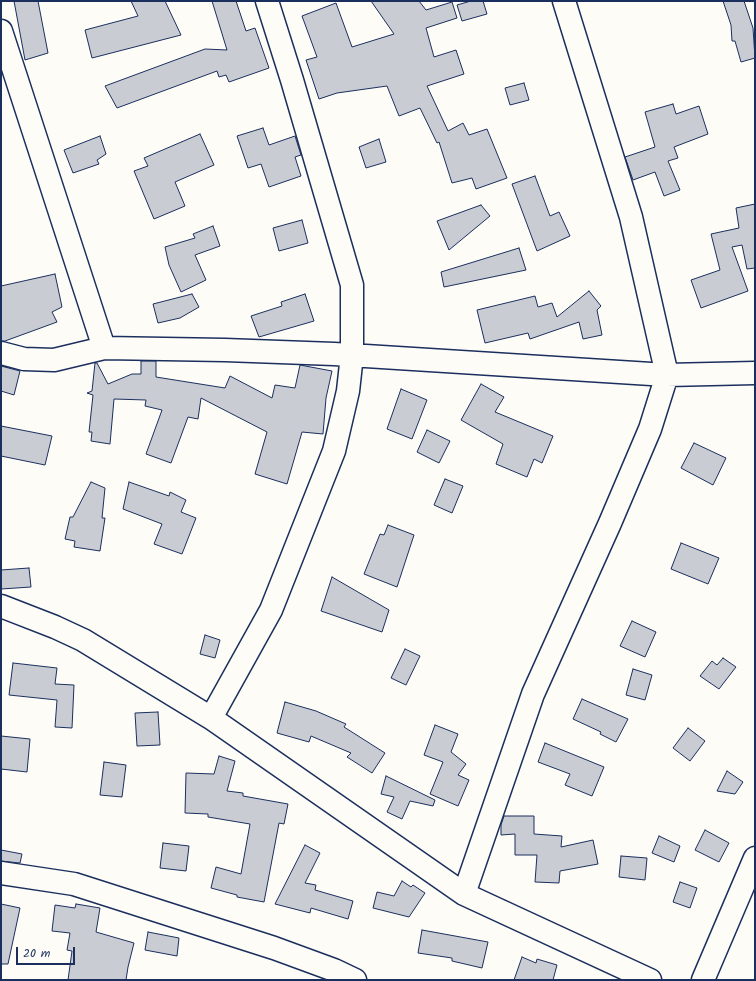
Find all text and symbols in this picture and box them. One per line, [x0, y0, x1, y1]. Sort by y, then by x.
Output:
scale bar [18, 939, 77, 965]
text: 20 m [23, 944, 50, 963]

